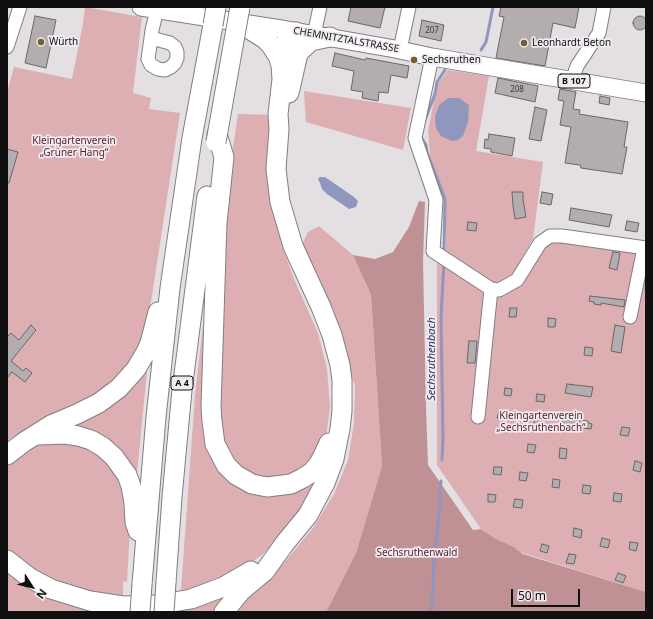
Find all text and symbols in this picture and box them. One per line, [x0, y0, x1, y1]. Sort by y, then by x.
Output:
street label: CHEMNITZTALSTRASSE [292, 25, 400, 55]
house number: 207 [425, 26, 439, 36]
place label: Würth [49, 36, 78, 48]
marker: Würth [36, 37, 46, 47]
place label: Leonhardt Beton [532, 37, 611, 49]
marker: Leonhardt Beton [519, 38, 529, 48]
place label: Sechsruthen [422, 54, 481, 66]
marker: Sechsruthen [409, 55, 419, 65]
road number: B 107 [558, 74, 590, 88]
house number: 208 [510, 85, 524, 95]
park label: Kleingartenverein „Grüner Hang“ [32, 135, 116, 158]
water label: Sechsruthenbach [425, 317, 439, 401]
road number: A 4 [171, 376, 193, 390]
park label: Kleingartenverein „Sechsruthenbach“ [496, 410, 586, 434]
park label: Sechsruthenwald [376, 547, 458, 559]
north arrow [12, 567, 52, 607]
scale bar [513, 581, 582, 607]
text: N [33, 586, 51, 602]
text: 50 m [518, 587, 546, 604]

